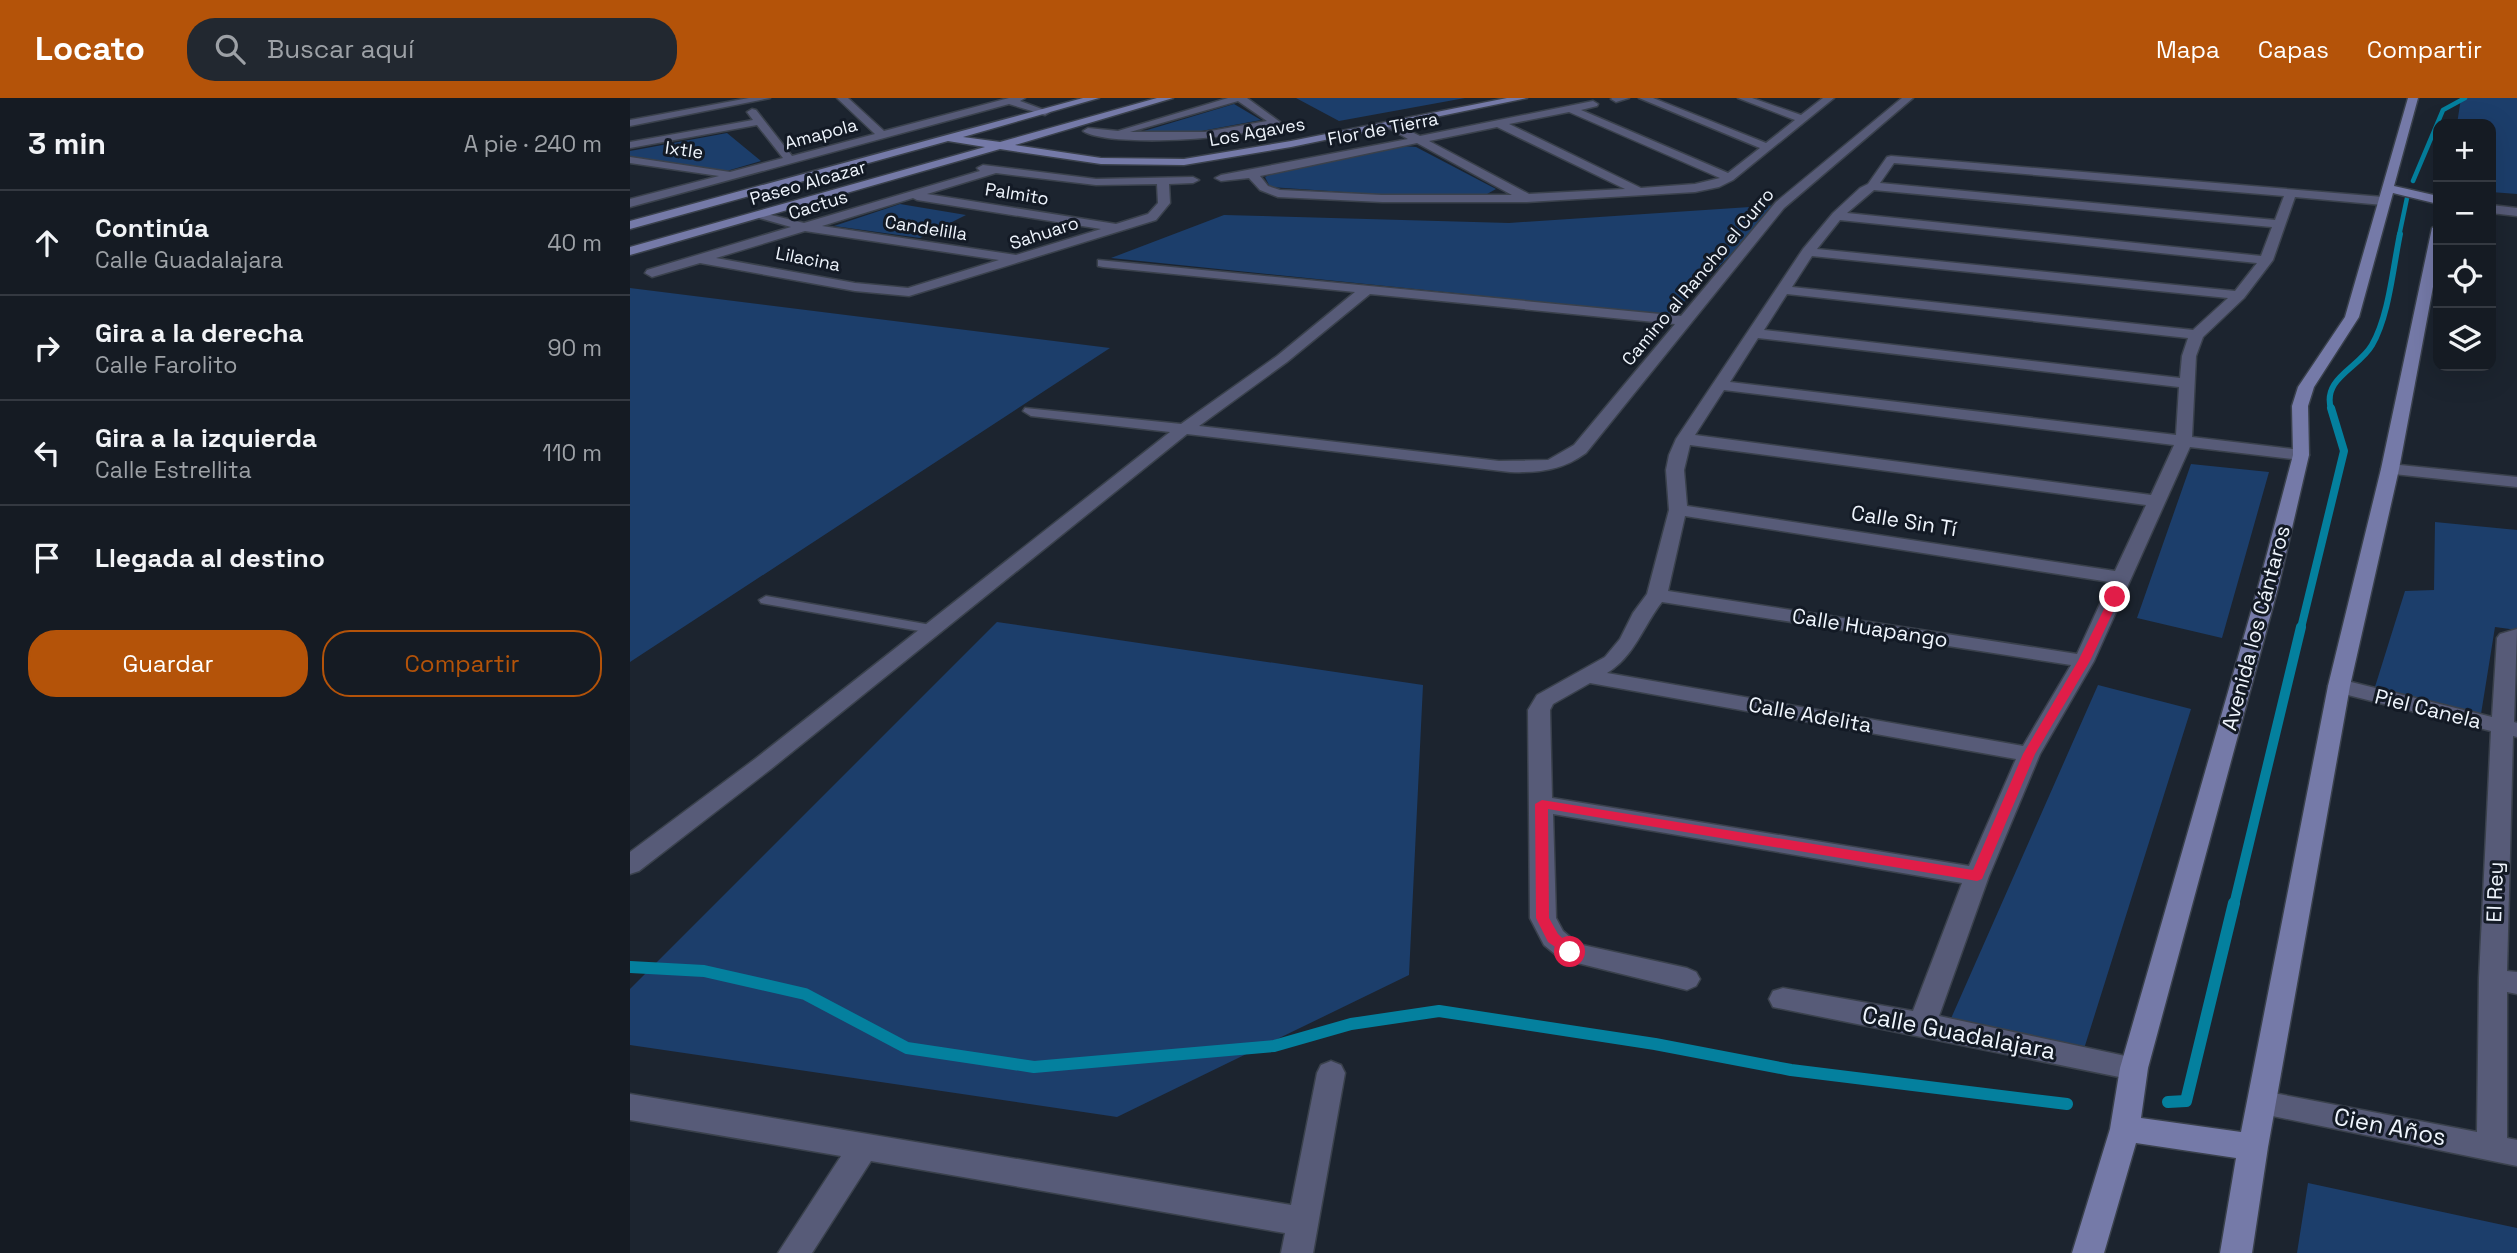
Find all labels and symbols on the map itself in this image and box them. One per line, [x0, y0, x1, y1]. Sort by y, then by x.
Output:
street label: Flor de Tierra [1326, 107, 1440, 151]
street label: Los Agaves [1207, 112, 1307, 151]
street label: Amapola [782, 113, 860, 154]
street label: Ixtle [663, 135, 705, 164]
street label: Paseo Alcazar [747, 155, 869, 210]
street label: Palmito [984, 177, 1051, 210]
street label: Camino al Rancho el Curro [1617, 183, 1779, 370]
street label: Cactus [785, 185, 850, 224]
street label: Candelilla [883, 210, 969, 245]
street label: Sahuaro [1006, 211, 1081, 254]
street label: Lilacina [774, 241, 842, 276]
street label: Calle Sin Tí [1849, 499, 1960, 542]
street label: Avenida los Cántaros [2215, 522, 2296, 733]
route end [2099, 581, 2130, 612]
street label: Calle Huapango [1790, 602, 1950, 653]
street label: Piel Canela [2372, 682, 2484, 735]
street label: Calle Adelita [1746, 690, 1874, 739]
street label: El Rey [2480, 861, 2509, 923]
route start [1554, 936, 1585, 967]
street label: Calle Guadalajara [1860, 999, 2059, 1067]
street label: Cien Años [2331, 1100, 2449, 1153]

